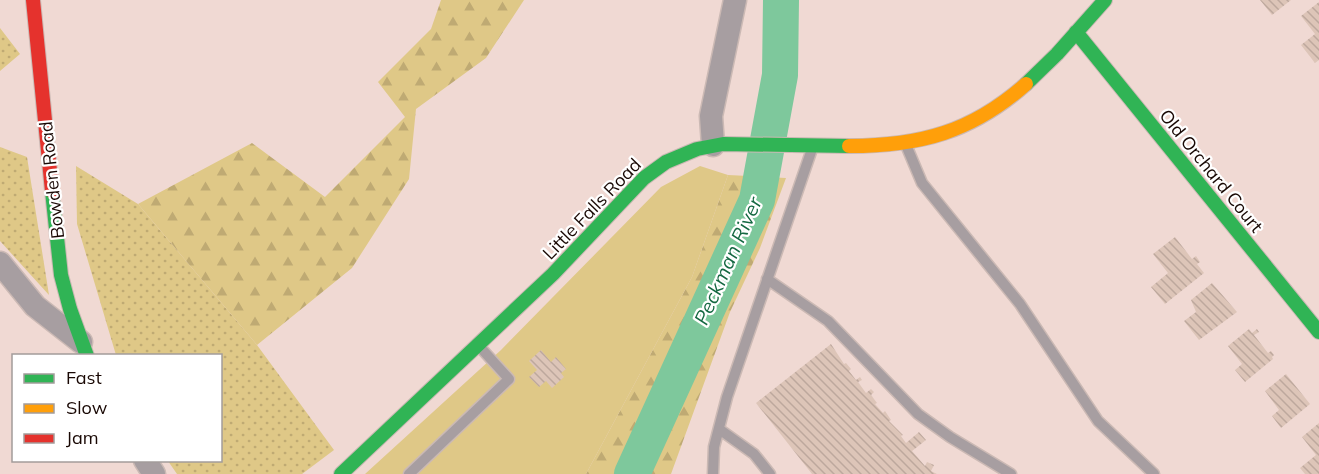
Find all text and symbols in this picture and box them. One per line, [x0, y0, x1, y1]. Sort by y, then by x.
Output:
street label: Old Orchard Court [1155, 104, 1268, 237]
street label: Bowden Road [34, 120, 69, 240]
street label: Little Falls Road [537, 153, 646, 264]
water label: Peckman River [688, 192, 767, 329]
legend [12, 354, 222, 462]
text: Fast [66, 366, 102, 389]
text: Slow [66, 396, 108, 419]
text: Jam [66, 426, 99, 449]

